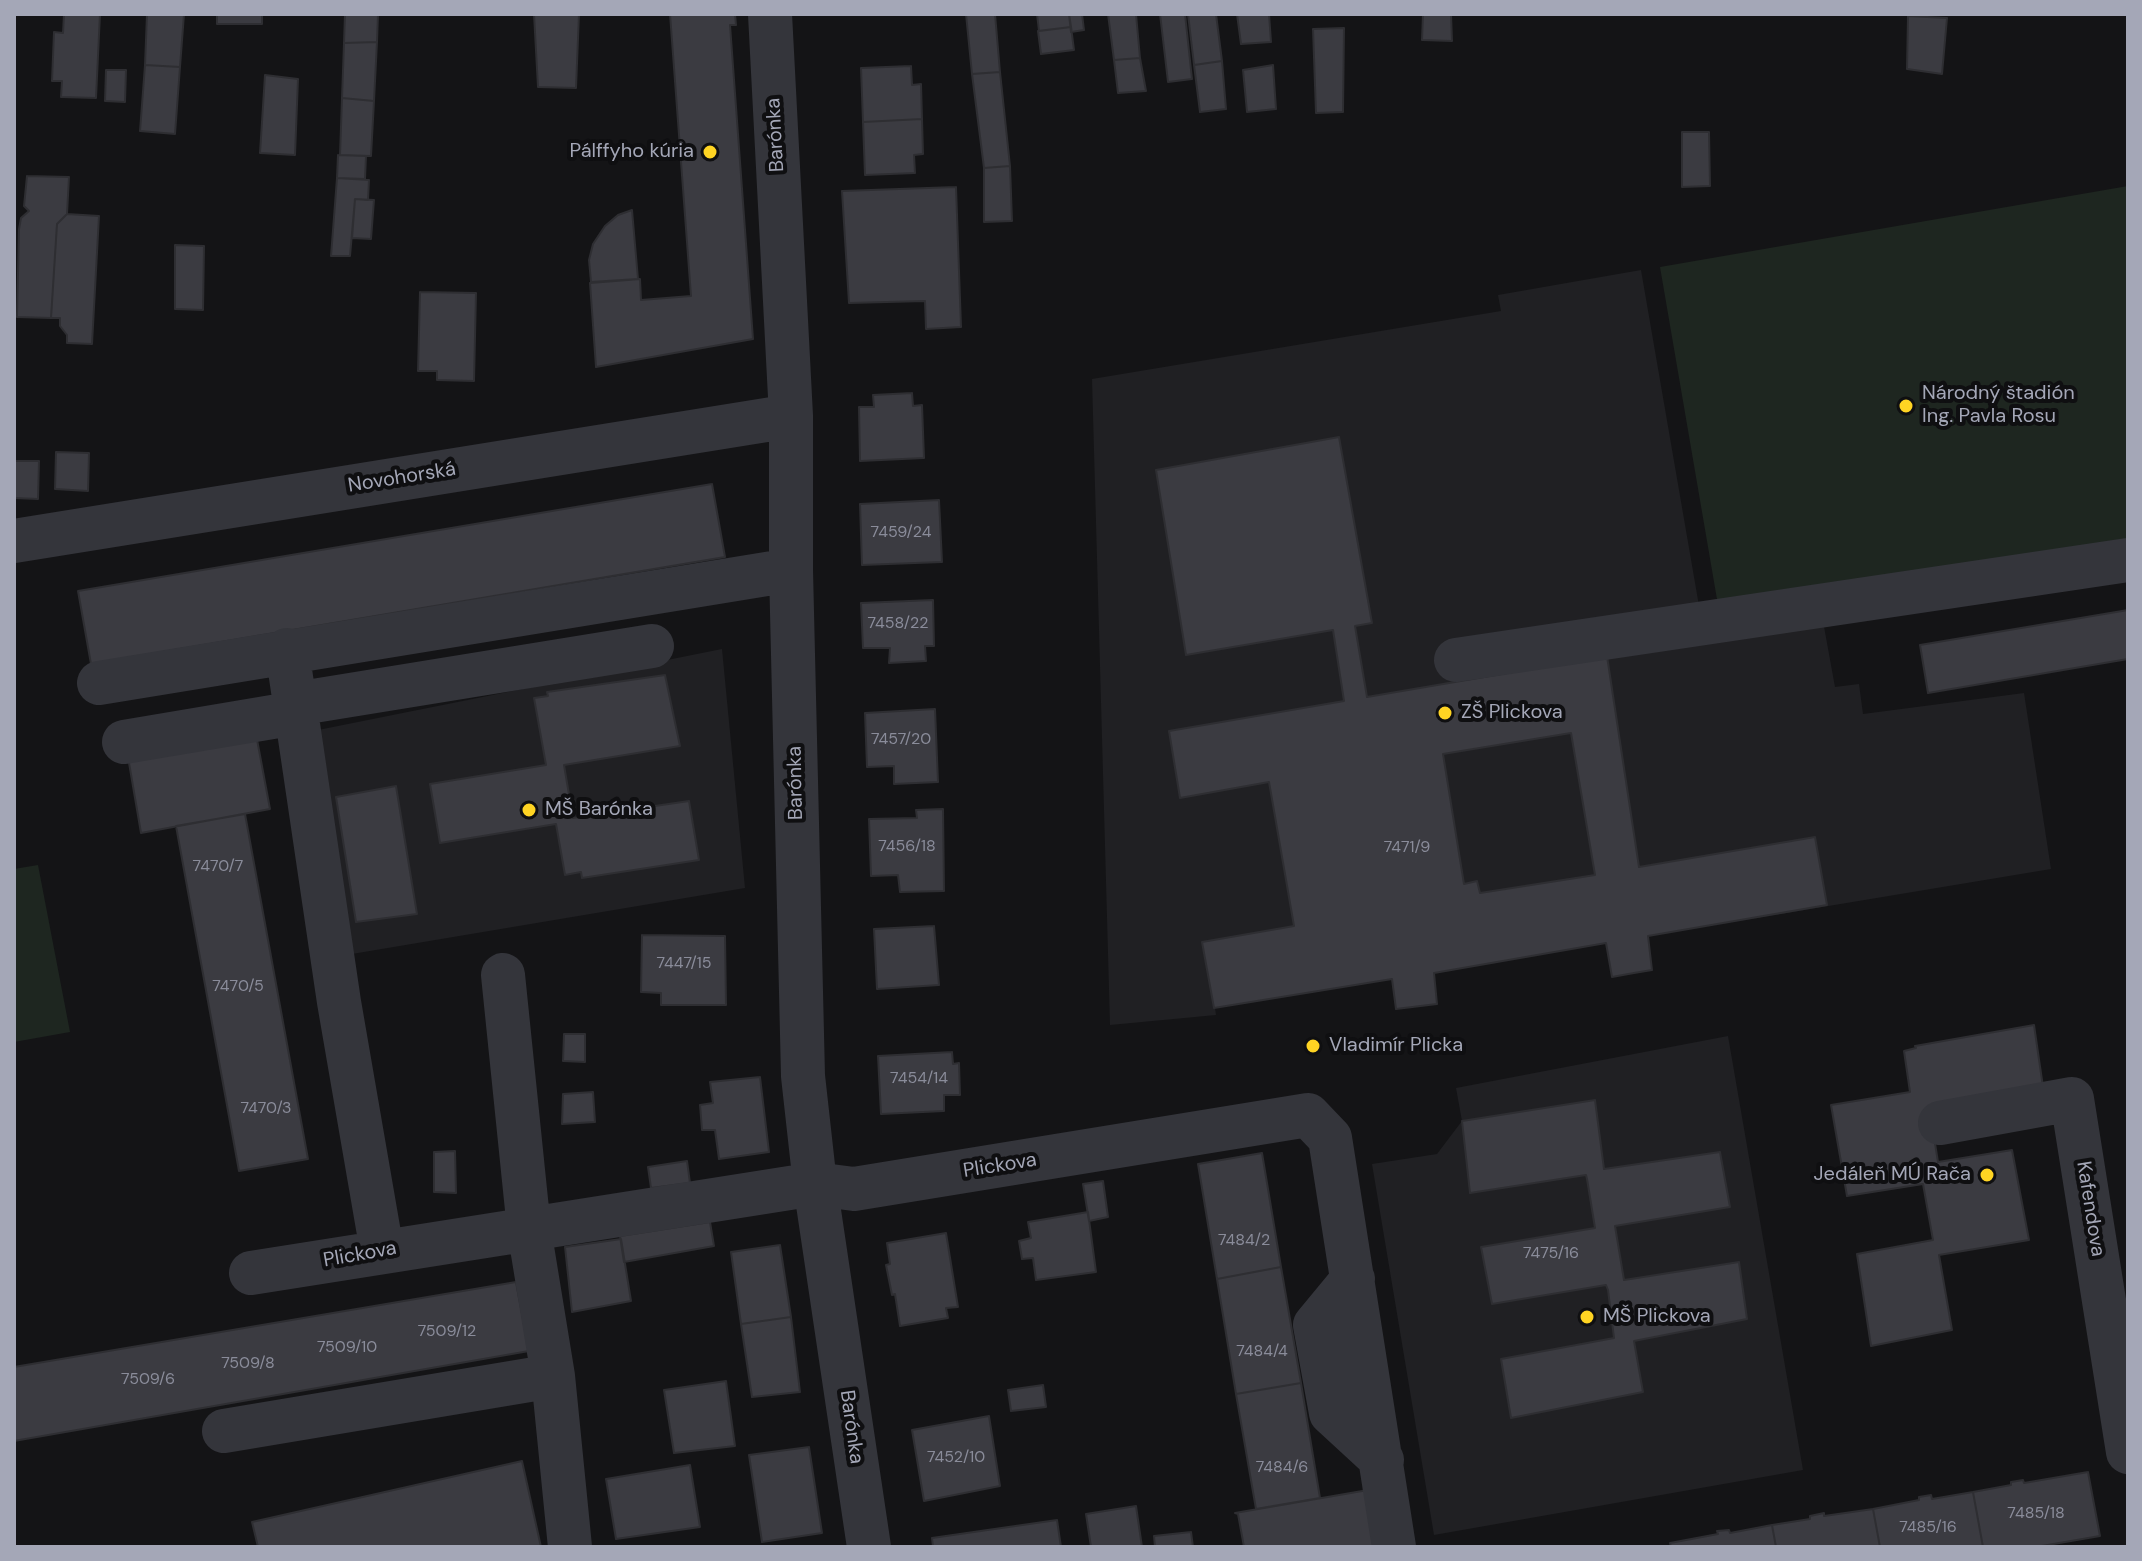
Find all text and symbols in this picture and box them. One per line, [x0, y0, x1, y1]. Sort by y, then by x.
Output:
street label: Barónka [762, 97, 790, 173]
place label: Pálffyho kúria [570, 140, 694, 164]
marker: Pálffyho kúria [701, 143, 719, 161]
place label: Národný štadión Ing. Pavla Rosu [1922, 382, 2075, 429]
marker: Národný štadión Ing. Pavla Rosu [1897, 397, 1915, 415]
street label: Novohorská [346, 458, 458, 498]
house number: 7459/24 [871, 523, 931, 543]
house number: 7458/22 [868, 614, 928, 634]
place label: ZŠ Plickova [1461, 701, 1563, 725]
marker: ZŠ Plickova [1436, 704, 1454, 722]
house number: 7457/20 [871, 730, 931, 750]
street label: Barónka [783, 746, 809, 820]
place label: MŠ Barónka [545, 798, 653, 822]
marker: MŠ Barónka [520, 801, 538, 819]
house number: 7456/18 [878, 837, 936, 857]
house number: 7471/9 [1384, 838, 1430, 858]
house number: 7470/7 [193, 857, 243, 877]
house number: 7447/15 [656, 954, 712, 974]
house number: 7470/5 [212, 977, 264, 997]
place label: Vladimír Plicka [1329, 1034, 1463, 1058]
marker: Vladimír Plicka [1304, 1037, 1322, 1055]
house number: 7454/14 [890, 1069, 948, 1089]
house number: 7470/3 [240, 1099, 292, 1119]
street label: Plickova [962, 1148, 1038, 1184]
street label: Kafendova [2071, 1160, 2109, 1258]
place label: Jedáleň MÚ Rača [1814, 1163, 1971, 1187]
marker: Jedáleň MÚ Rača [1978, 1166, 1996, 1184]
house number: 7484/2 [1218, 1231, 1270, 1251]
street label: Plickova [322, 1237, 398, 1273]
house number: 7475/16 [1523, 1244, 1579, 1264]
place label: MŠ Plickova [1603, 1305, 1711, 1329]
marker: MŠ Plickova [1578, 1308, 1596, 1326]
house number: 7509/12 [418, 1322, 476, 1342]
house number: 7509/10 [317, 1338, 377, 1358]
house number: 7484/4 [1236, 1342, 1288, 1362]
house number: 7509/8 [221, 1354, 275, 1374]
house number: 7509/6 [121, 1370, 175, 1390]
street label: Barónka [834, 1389, 868, 1465]
house number: 7452/10 [927, 1448, 985, 1468]
house number: 7484/6 [1256, 1458, 1308, 1478]
house number: 7485/18 [2007, 1504, 2065, 1524]
house number: 7485/16 [1899, 1518, 1957, 1538]

